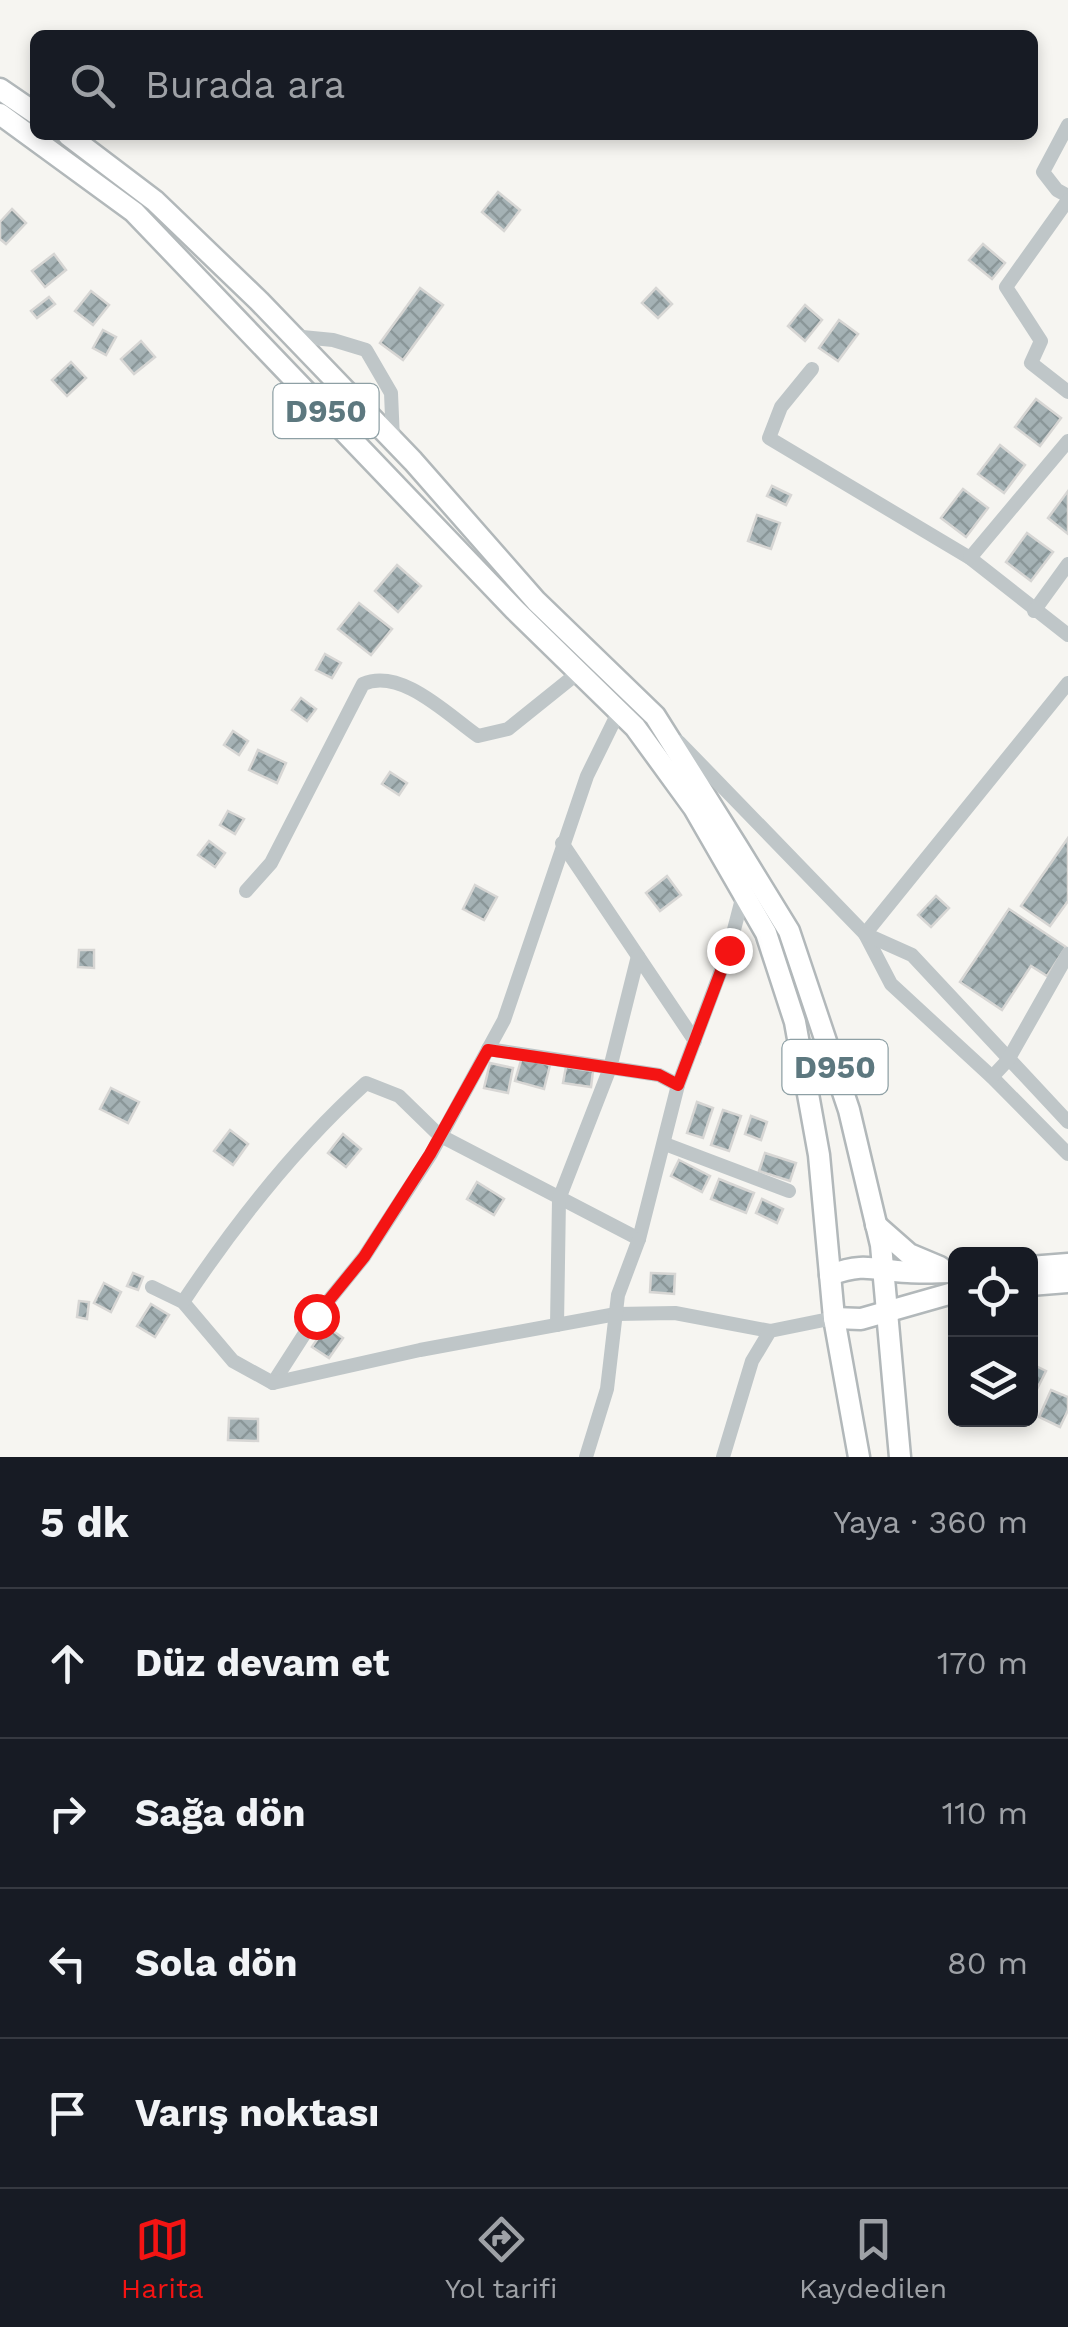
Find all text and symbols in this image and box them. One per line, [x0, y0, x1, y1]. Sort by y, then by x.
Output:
search box [30, 30, 1038, 140]
icon: search [65, 58, 120, 113]
text: Burada ara [145, 63, 345, 107]
road number: D950 [274, 384, 378, 438]
route end [707, 928, 753, 974]
road number: D950 [782, 1040, 888, 1094]
map controls [948, 1247, 1038, 1427]
button: locate [948, 1247, 1038, 1337]
route start [294, 1294, 340, 1340]
button: layers [948, 1337, 1038, 1427]
text: 5 dk [40, 1498, 129, 1547]
text: Yaya · 360 m [833, 1503, 1028, 1541]
icon: ahead [40, 1636, 95, 1691]
text: Düz devam et [135, 1641, 389, 1685]
text: 170 m [937, 1644, 1028, 1682]
icon: right [40, 1786, 95, 1841]
text: Sağa dön [135, 1791, 306, 1835]
text: 110 m [942, 1794, 1028, 1832]
icon: left [40, 1936, 95, 1991]
text: Sola dön [135, 1941, 298, 1985]
text: 80 m [947, 1944, 1028, 1982]
icon: arrive [40, 2086, 95, 2141]
text: Varış noktası [135, 2091, 379, 2135]
tab: Harita [121, 2212, 203, 2305]
tab: Yol tarifi [445, 2212, 557, 2305]
tab: Kaydedilen [799, 2212, 947, 2305]

